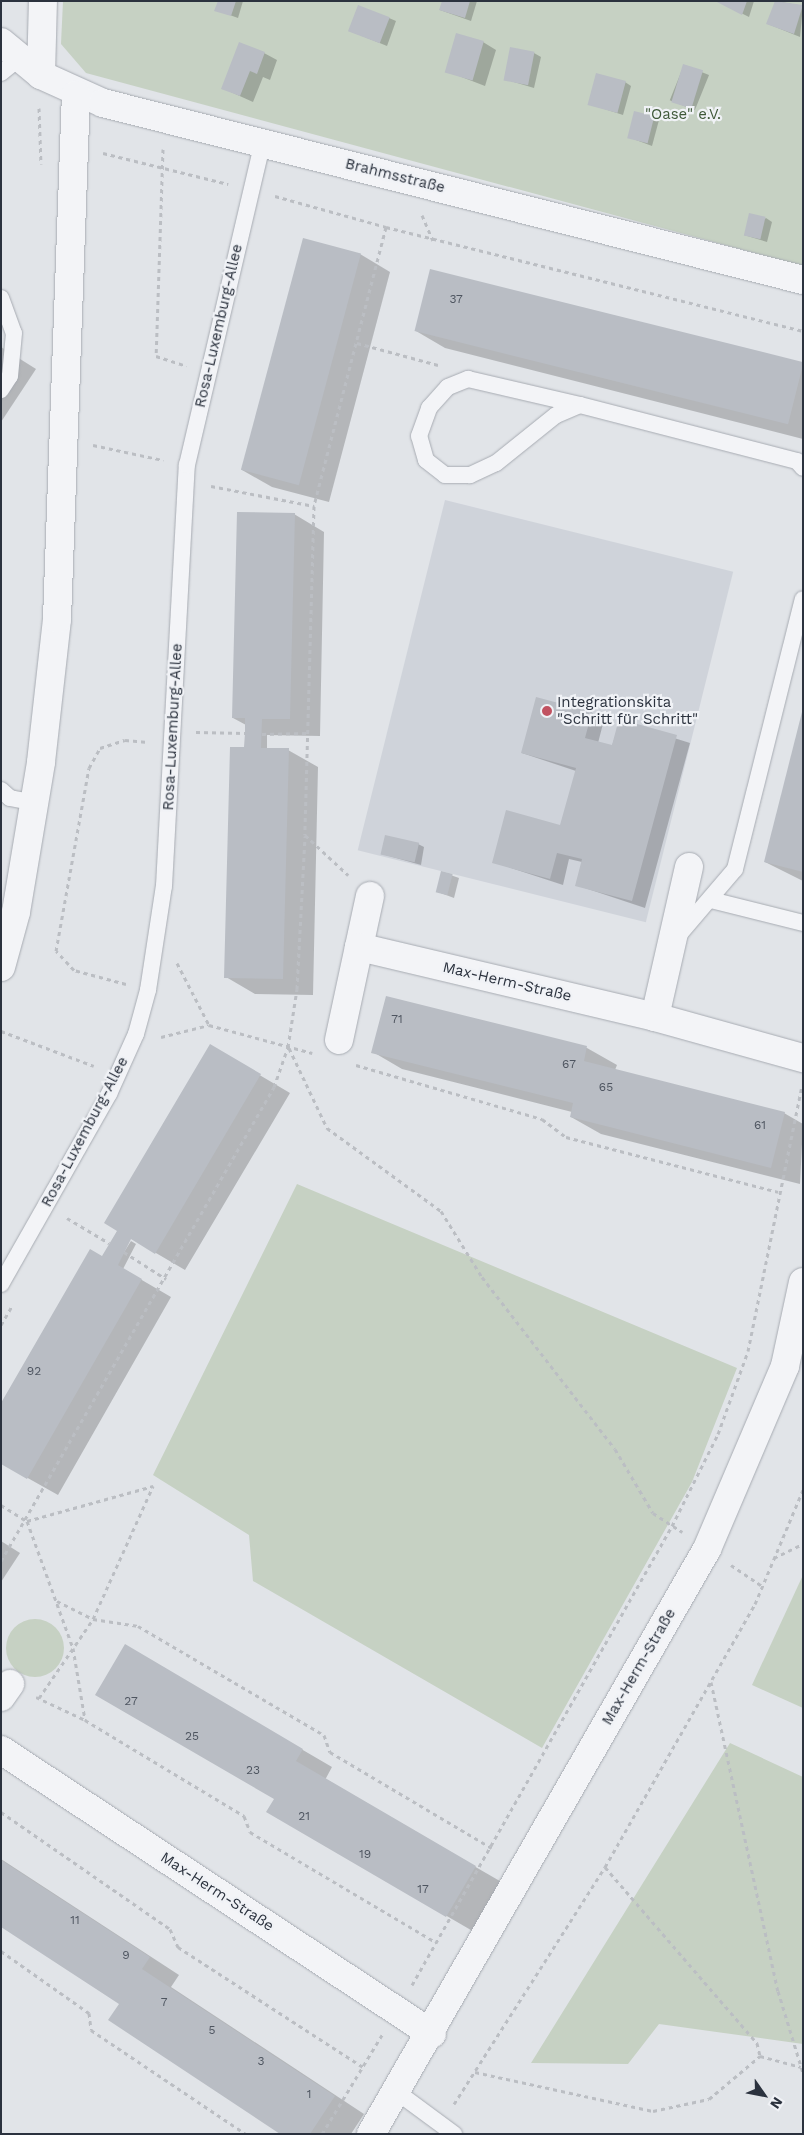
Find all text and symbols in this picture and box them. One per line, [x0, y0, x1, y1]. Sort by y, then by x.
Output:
park label: "Oase" e.V. [645, 106, 721, 124]
street label: Brahmsstraße [343, 155, 447, 197]
street label: Rosa-Luxemburg-Allee [191, 242, 247, 410]
house number: 37 [449, 293, 463, 307]
street label: Rosa-Luxemburg-Allee [160, 643, 186, 811]
place label: Integrationskita "Schritt für Schritt" [557, 693, 699, 728]
marker: Integrationskita "Schritt für Schritt" [541, 705, 553, 717]
street label: Max-Herm-Straße [441, 958, 573, 1006]
house number: 71 [391, 1013, 403, 1027]
street label: Rosa-Luxemburg-Allee [38, 1054, 132, 1210]
house number: 67 [562, 1058, 576, 1072]
house number: 65 [599, 1081, 613, 1095]
house number: 61 [754, 1119, 766, 1133]
house number: 92 [27, 1365, 41, 1379]
street label: Max-Herm-Straße [598, 1606, 680, 1728]
house number: 27 [124, 1695, 138, 1709]
house number: 25 [185, 1730, 199, 1744]
house number: 23 [246, 1764, 260, 1778]
house number: 21 [298, 1810, 310, 1824]
house number: 19 [359, 1848, 371, 1862]
street label: Max-Herm-Straße [157, 1849, 277, 1935]
house number: 17 [417, 1883, 429, 1897]
house number: 11 [70, 1914, 80, 1928]
house number: 9 [122, 1949, 130, 1963]
house number: 7 [161, 1996, 167, 2010]
house number: 5 [209, 2024, 215, 2038]
house number: 3 [258, 2055, 264, 2069]
north arrow [739, 2070, 789, 2120]
house number: 1 [307, 2088, 311, 2102]
text: N [767, 2094, 786, 2112]

